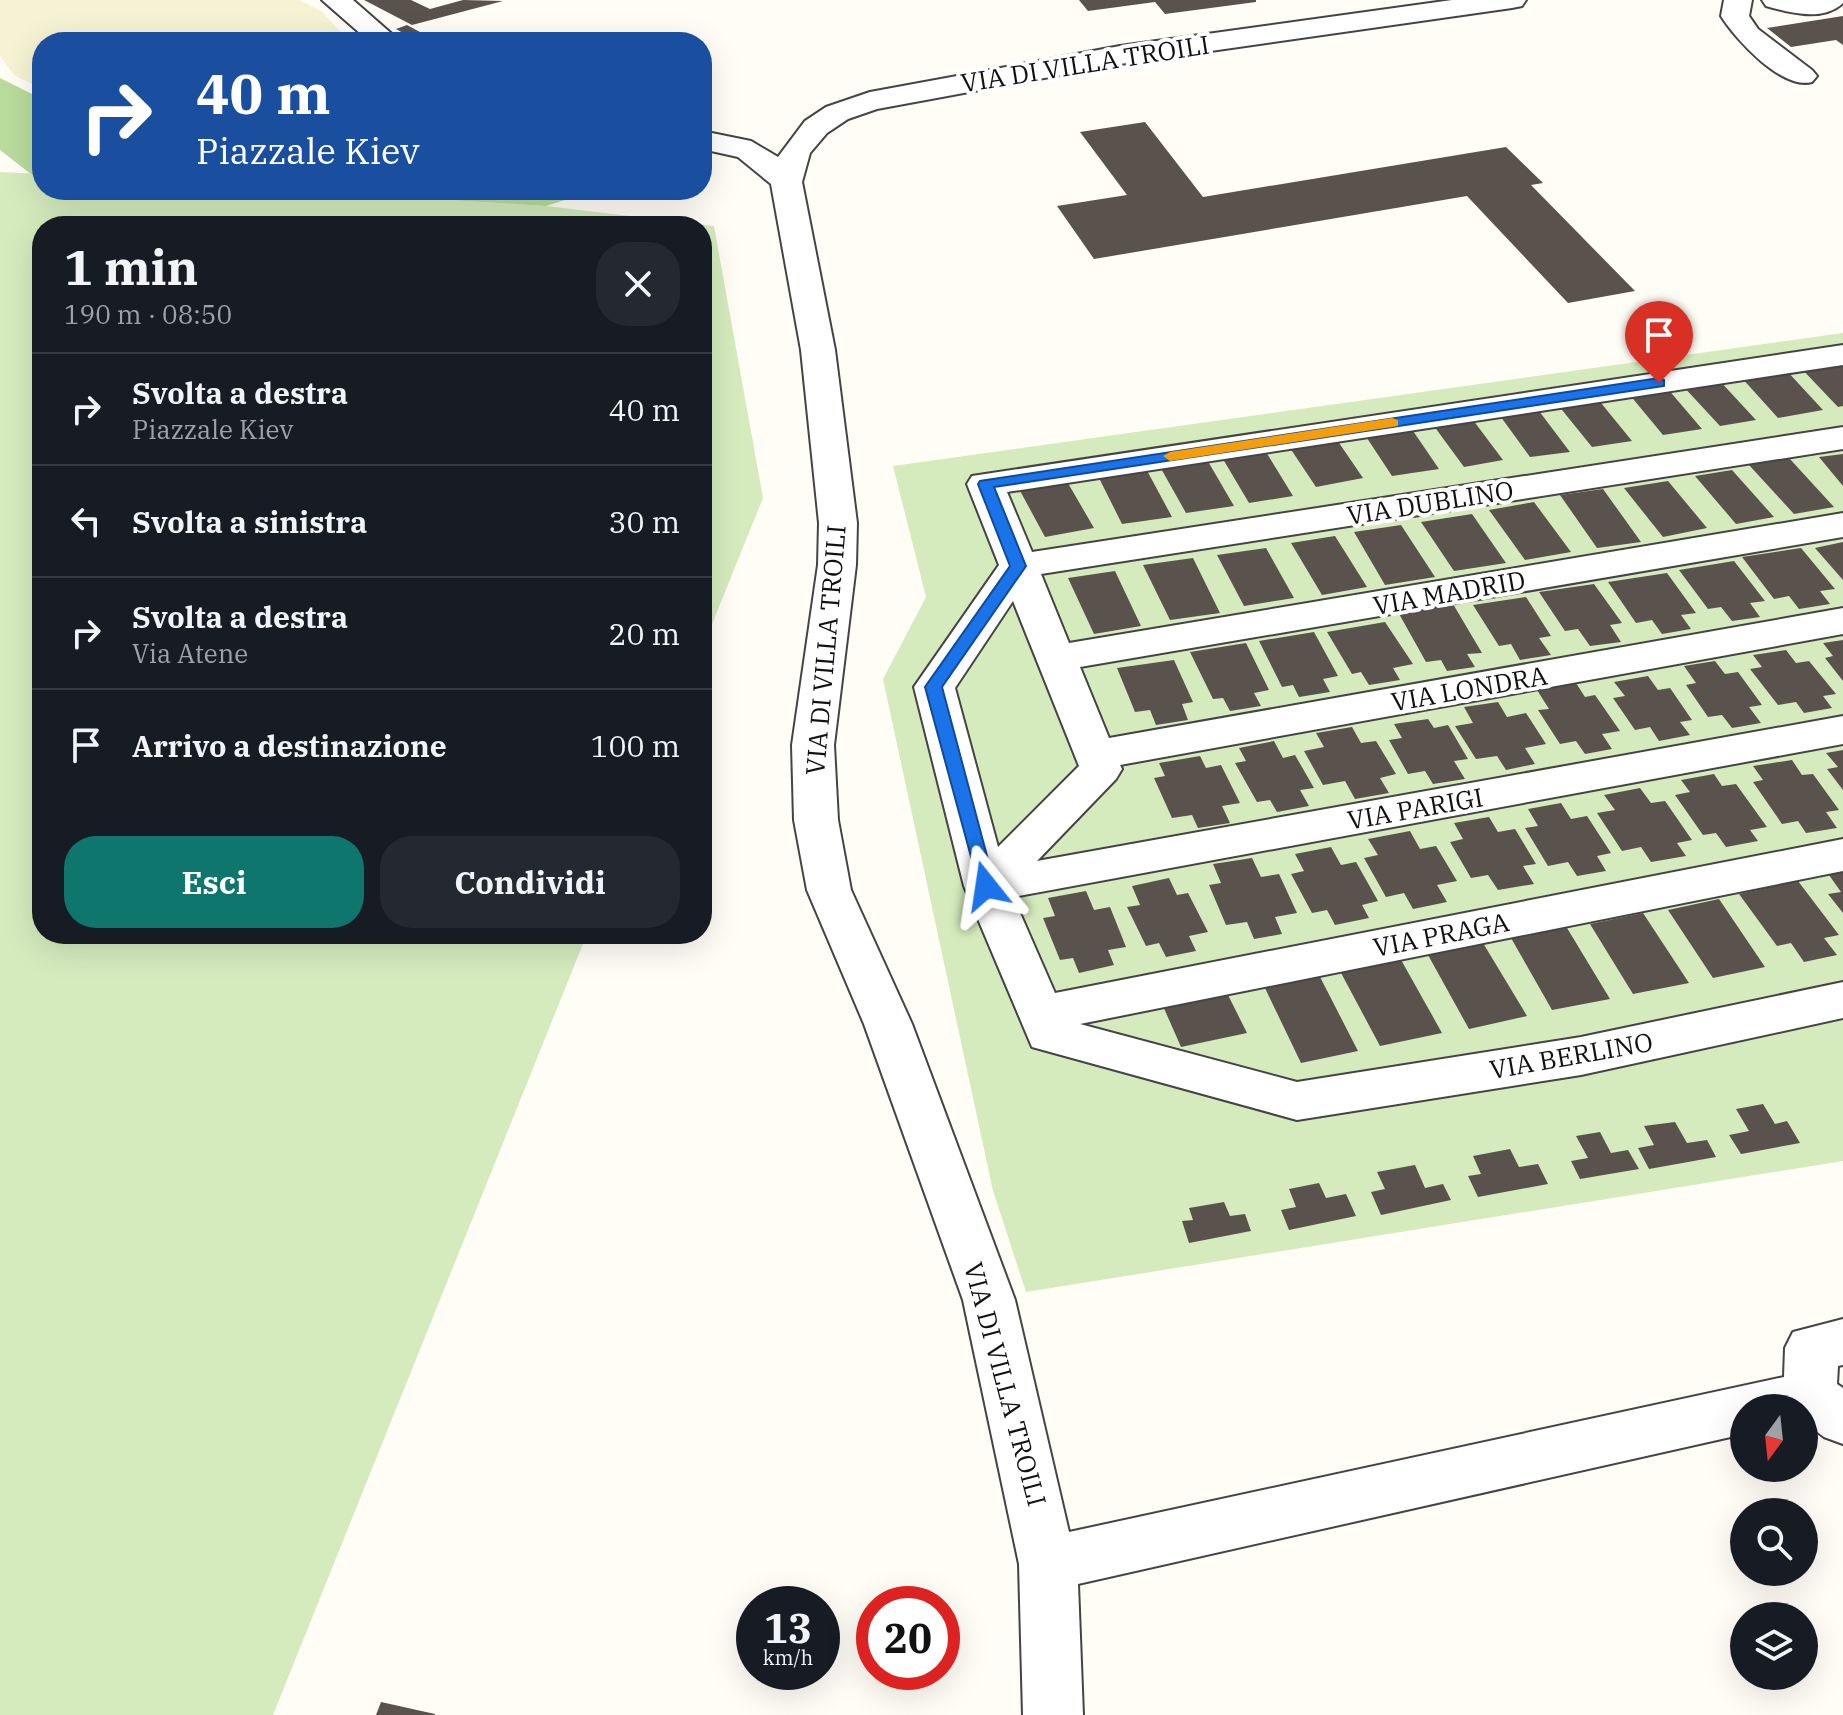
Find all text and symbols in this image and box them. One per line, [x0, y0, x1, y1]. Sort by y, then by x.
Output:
street label: VIA DI VILLA TROILI [958, 27, 1212, 99]
text: 40 m [196, 57, 331, 129]
icon: right [64, 64, 168, 168]
text: Piazzale Kiev [196, 127, 420, 174]
text: 1 min [64, 236, 198, 298]
button: close [596, 242, 680, 326]
text: 190 m · 08:50 [64, 297, 232, 331]
pin [1625, 301, 1693, 383]
icon: arrive [1637, 313, 1681, 357]
text: Svolta a destra [132, 373, 348, 412]
icon: right [64, 387, 108, 431]
text: 40 m [608, 390, 680, 429]
text: Piazzale Kiev [132, 412, 293, 446]
street label: VIA DUBLINO [1344, 472, 1516, 532]
icon: left [64, 499, 108, 543]
text: Svolta a sinistra [132, 502, 367, 541]
text: 30 m [608, 502, 680, 541]
street label: VIA DI VILLA TROILI [797, 523, 853, 777]
street label: VIA MADRID [1370, 562, 1528, 622]
text: Svolta a destra [132, 597, 348, 636]
icon: right [64, 611, 108, 655]
text: 20 m [608, 614, 680, 653]
text: Via Atene [132, 636, 248, 670]
street label: VIA LONDRA [1388, 658, 1550, 718]
icon: arrive [64, 723, 108, 767]
text: Arrivo a destinazione [132, 726, 447, 765]
text: 100 m [590, 726, 680, 765]
street label: VIA PARIGI [1344, 779, 1486, 837]
button: Esci [64, 836, 364, 928]
button: Condividi [380, 836, 680, 928]
position arrow [944, 844, 1028, 928]
street label: VIA PRAGA [1370, 904, 1512, 964]
street label: VIA BERLINO [1487, 1024, 1655, 1086]
street label: VIA DI VILLA TROILI [957, 1258, 1055, 1510]
north arrow [1730, 1394, 1818, 1482]
map controls [1730, 1394, 1818, 1690]
button: search [1730, 1498, 1818, 1586]
speed limit sign: 20 [856, 1586, 960, 1690]
text: 13 [764, 1602, 812, 1654]
button: layers [1730, 1602, 1818, 1690]
text: km/h [763, 1644, 813, 1671]

